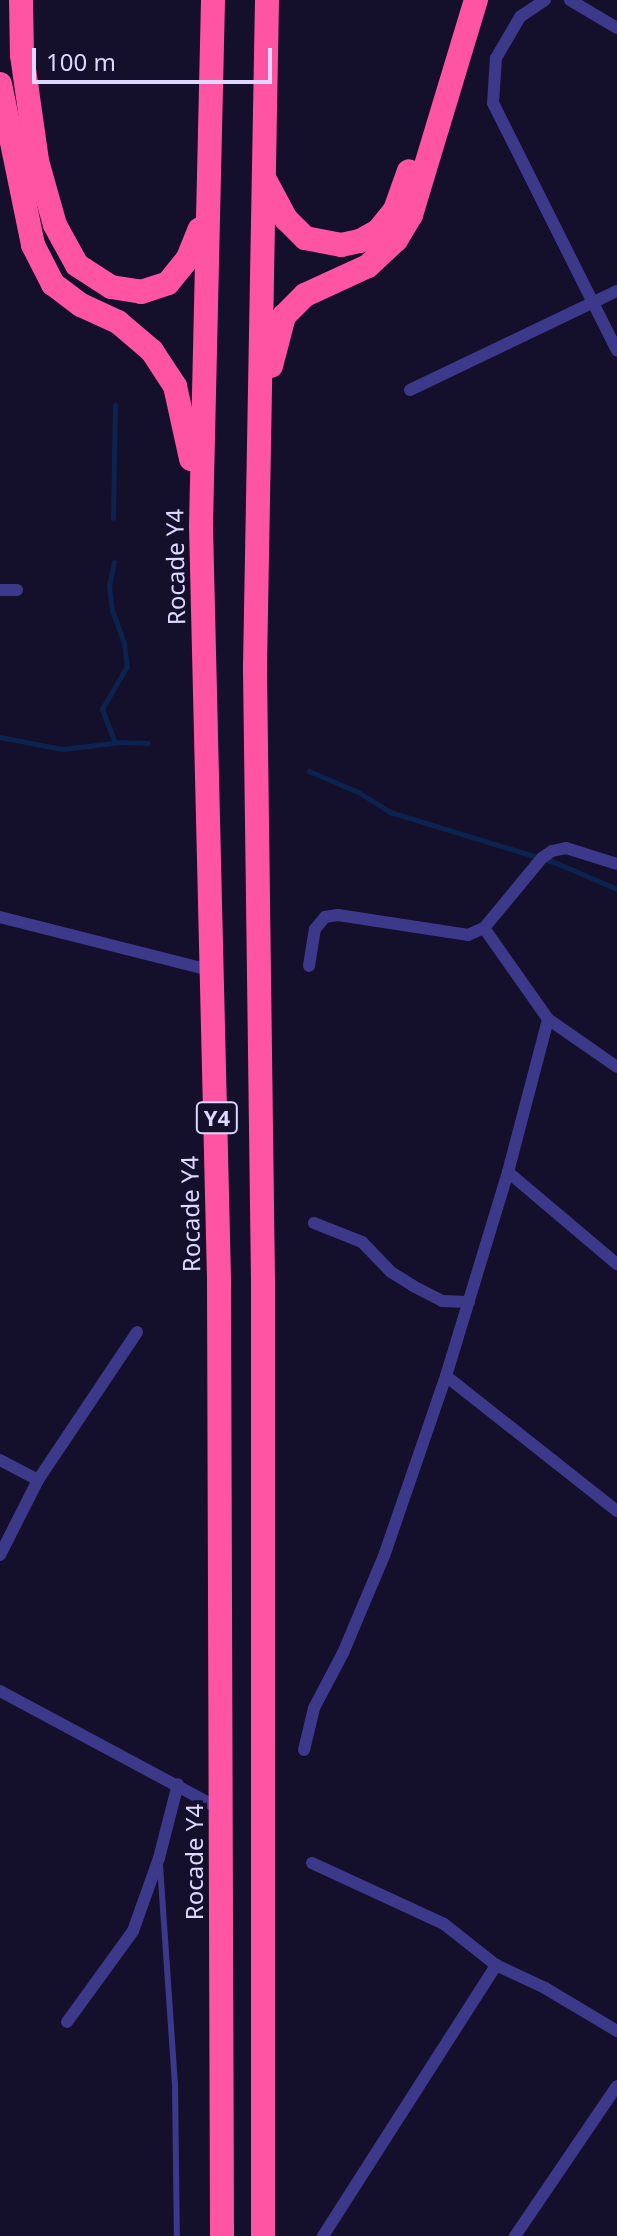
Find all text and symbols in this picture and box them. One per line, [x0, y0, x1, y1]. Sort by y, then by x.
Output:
scale bar [36, 32, 276, 82]
text: 100 m [46, 45, 116, 78]
street label: Rocade Y4 [160, 509, 190, 625]
road number: Y4 [195, 1100, 239, 1136]
street label: Rocade Y4 [175, 1156, 205, 1272]
street label: Rocade Y4 [180, 1804, 208, 1920]

